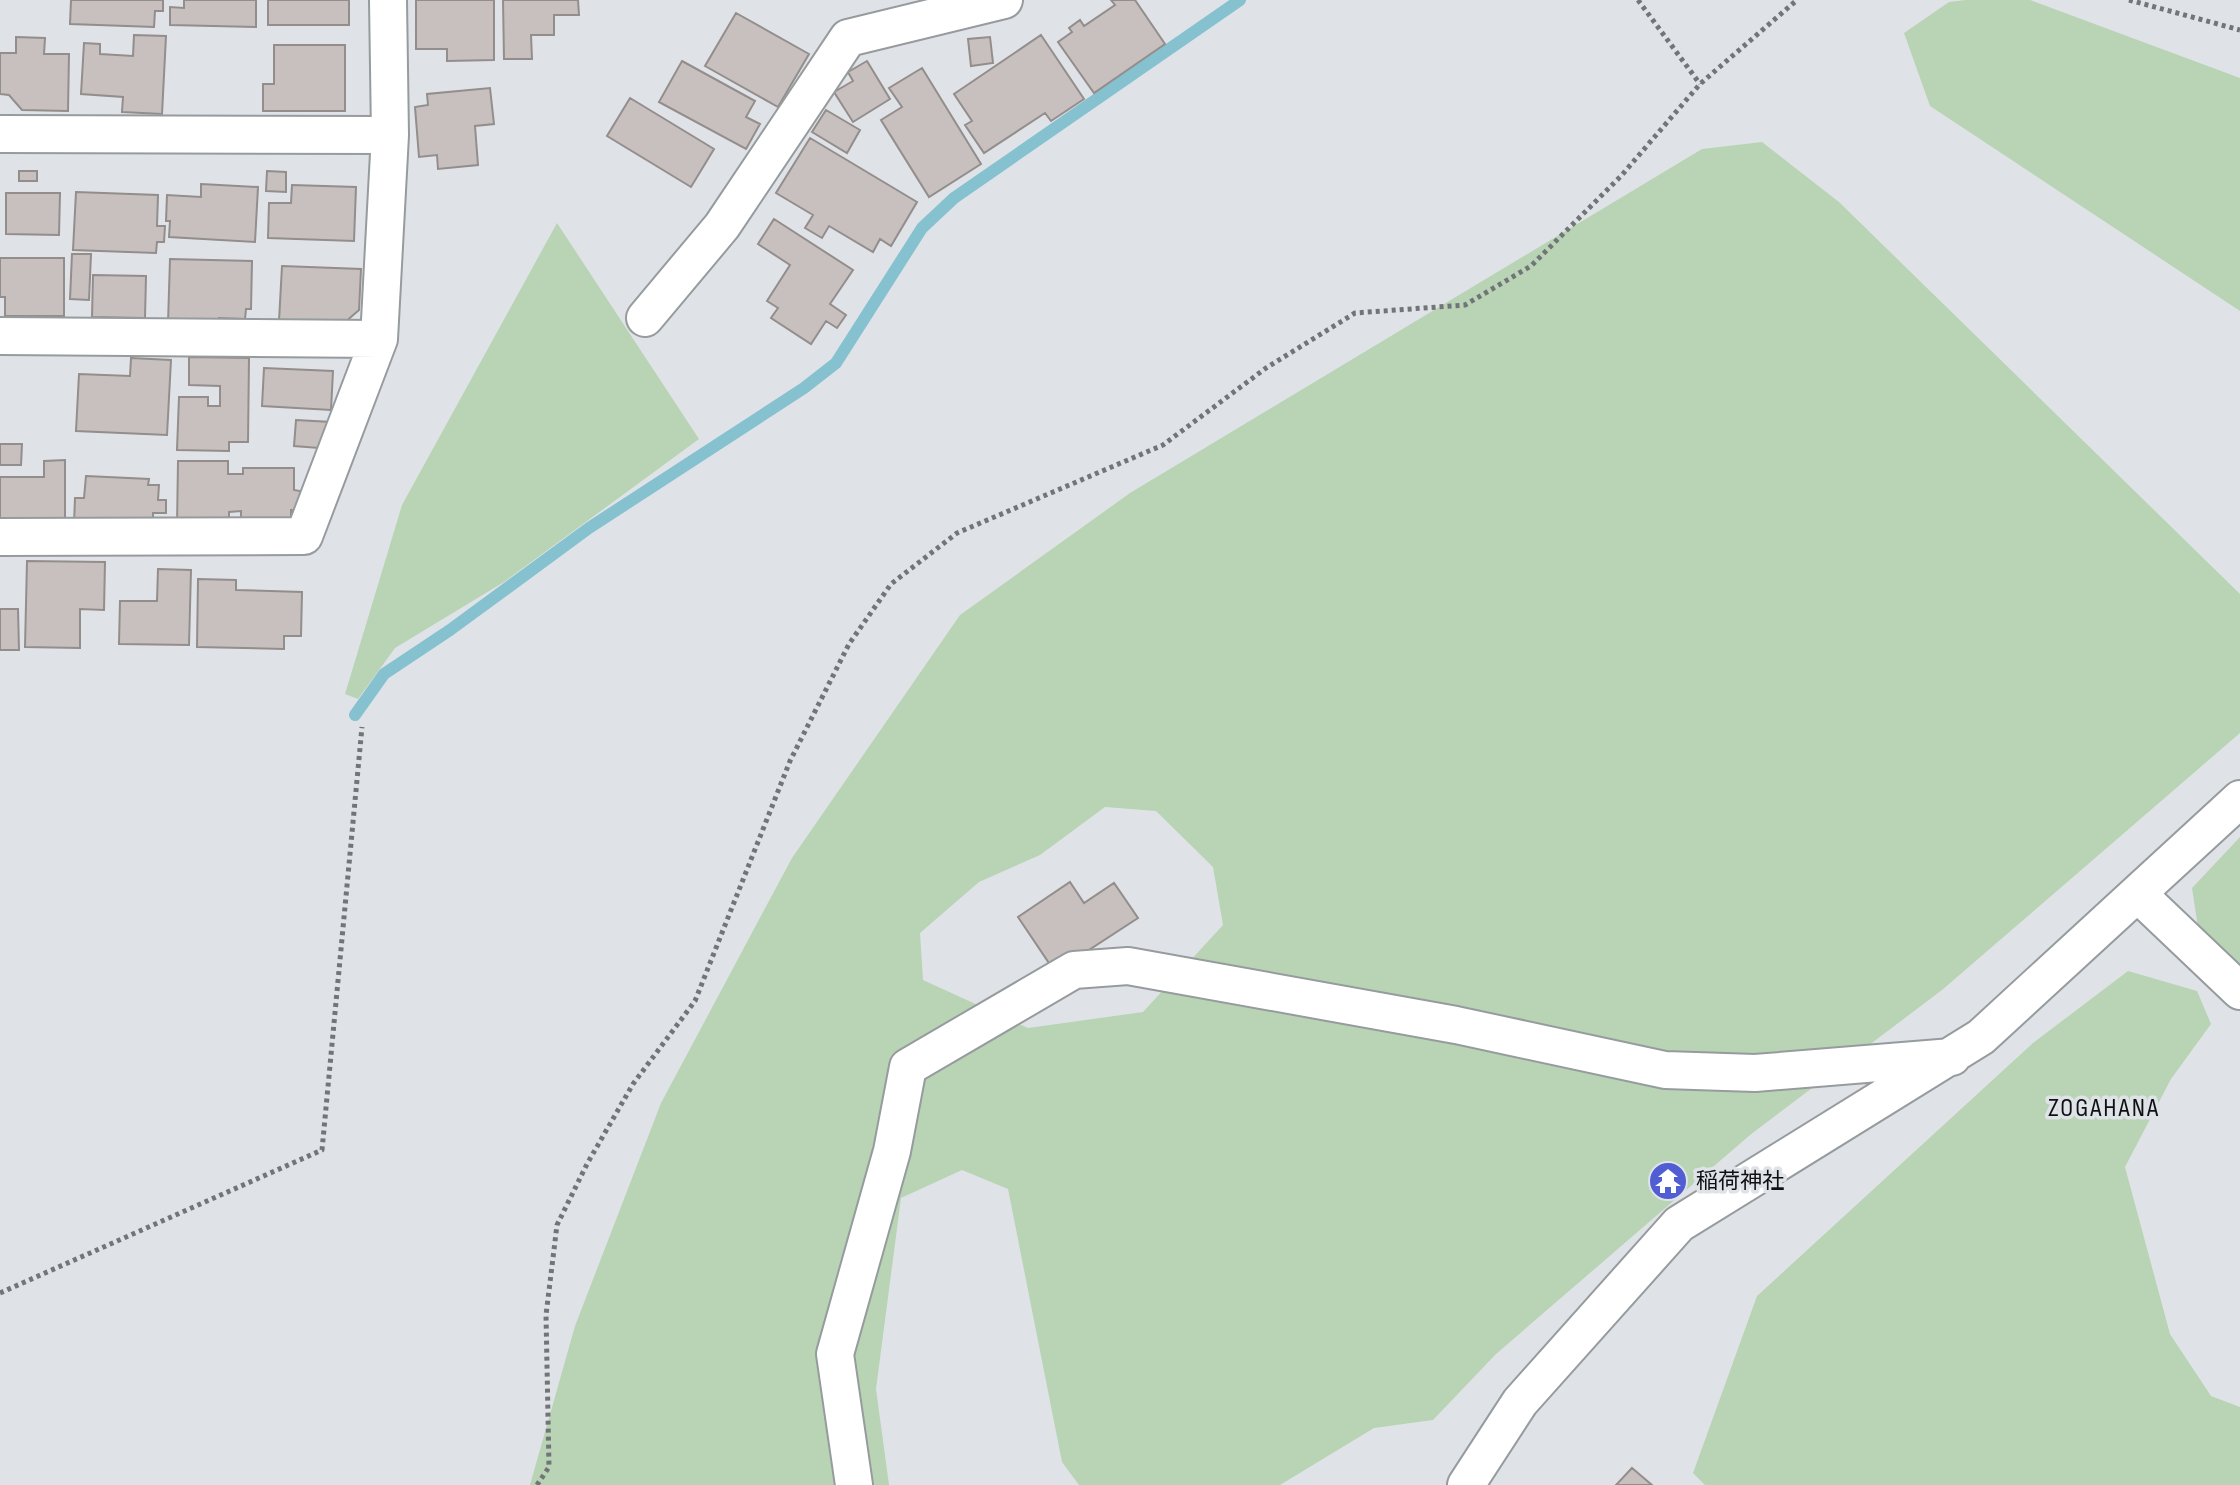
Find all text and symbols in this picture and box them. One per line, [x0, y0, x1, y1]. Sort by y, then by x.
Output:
district label: ZOGAHANA [2048, 1093, 2160, 1124]
temple icon: 稲荷神社 [1647, 1160, 1689, 1202]
place label: 稲荷神社 [1696, 1168, 1784, 1195]

